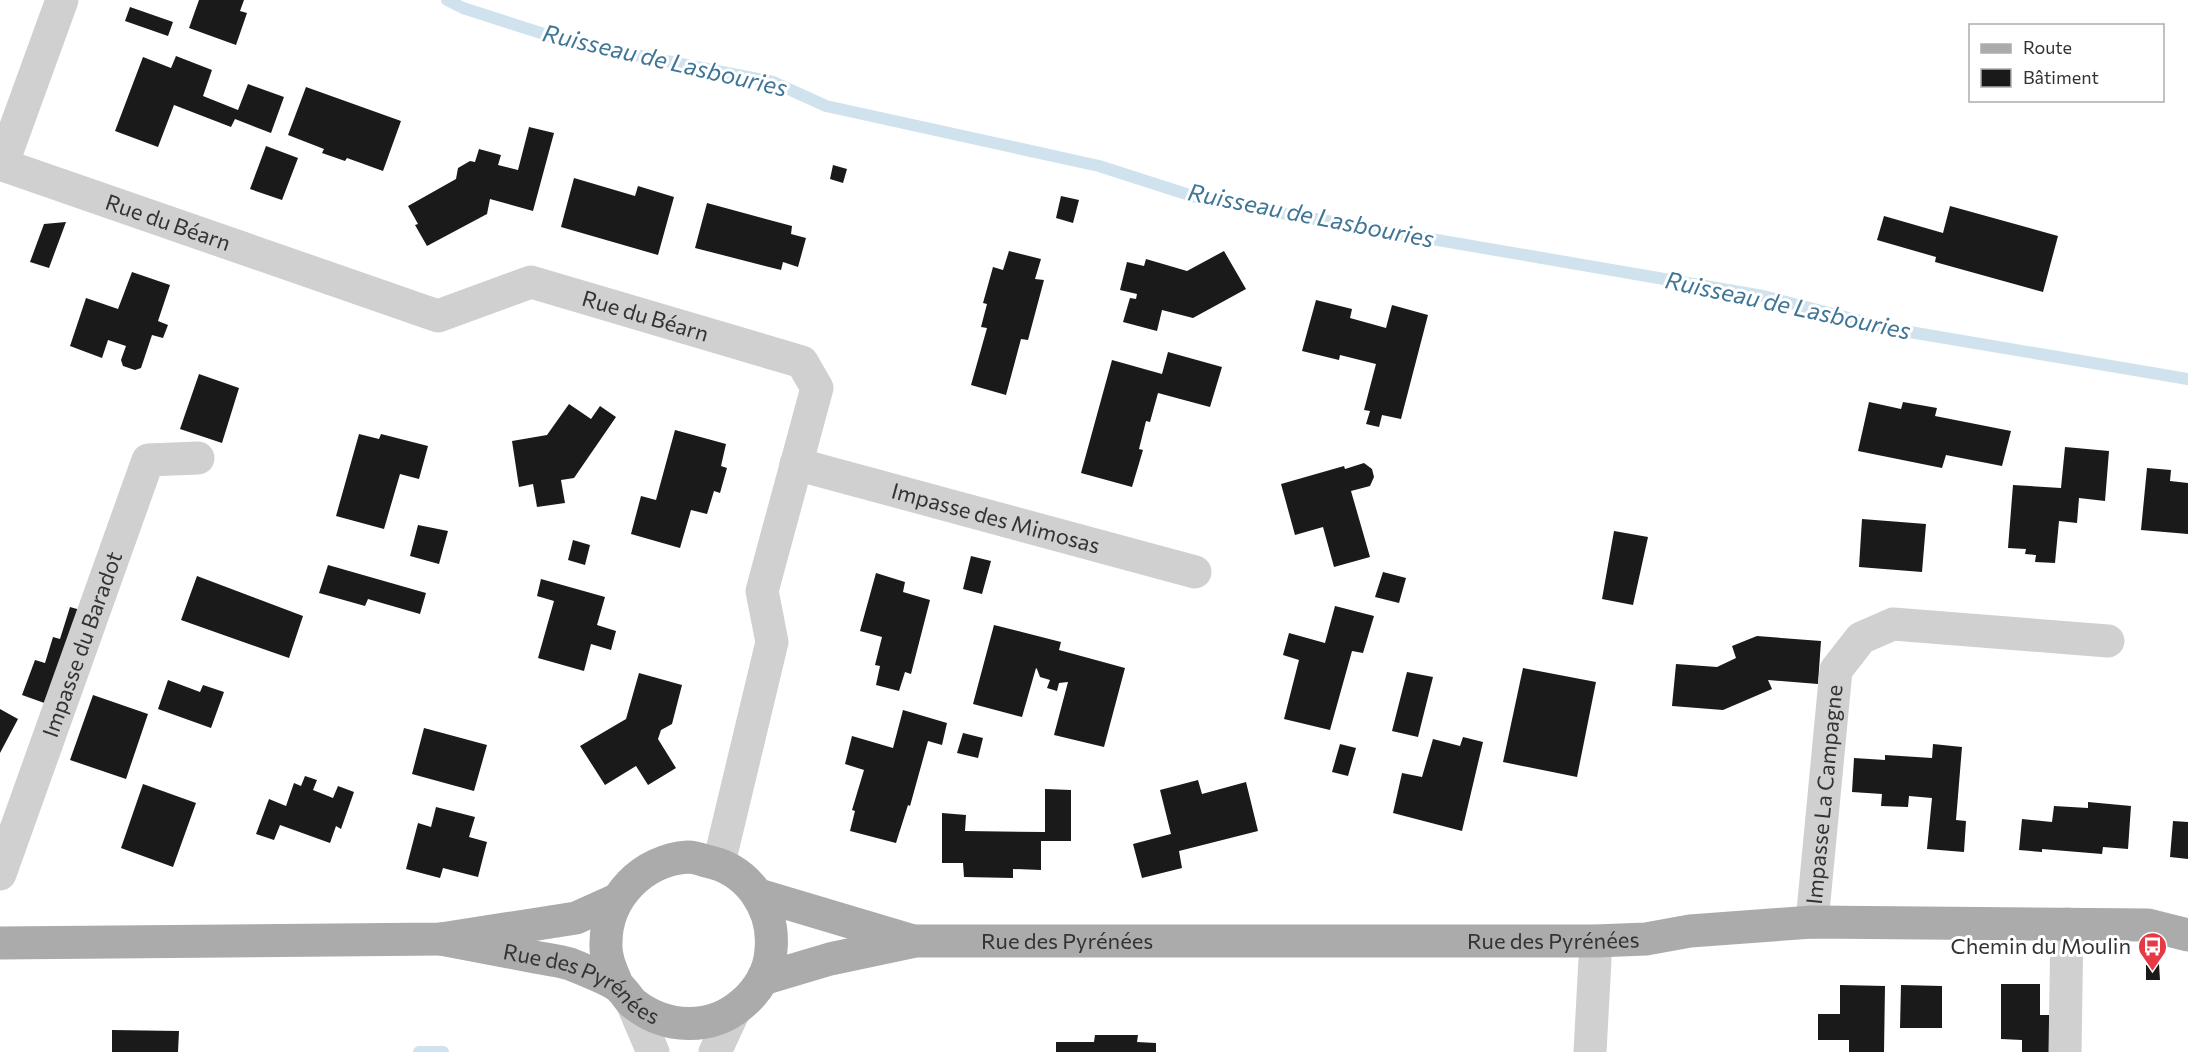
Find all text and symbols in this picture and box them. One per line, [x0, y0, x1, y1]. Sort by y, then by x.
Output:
water label: Ruisseau de Lasbouries [540, 17, 791, 102]
legend [1969, 24, 2164, 102]
text: Route [2023, 36, 2072, 58]
text: Bâtiment [2023, 66, 2099, 88]
water label: Ruisseau de Lasbouries [1186, 176, 1437, 253]
street label: Rue du Béarn [102, 188, 234, 256]
water label: Ruisseau de Lasbouries [1663, 264, 1914, 345]
street label: Rue du Béarn [579, 284, 712, 347]
street label: Impasse des Mimosas [889, 477, 1103, 559]
street label: Impasse du Baradot [36, 547, 127, 741]
street label: Impasse La Campagne [1800, 683, 1848, 906]
street label: Rue des Pyrénées [1467, 925, 1640, 954]
street label: Rue des Pyrénées [981, 927, 1153, 954]
bus stop icon: Chemin du Moulin [2136, 930, 2168, 972]
place label: Chemin du Moulin [1951, 932, 2131, 959]
street label: Rue des Pyrénées [501, 937, 664, 1030]

